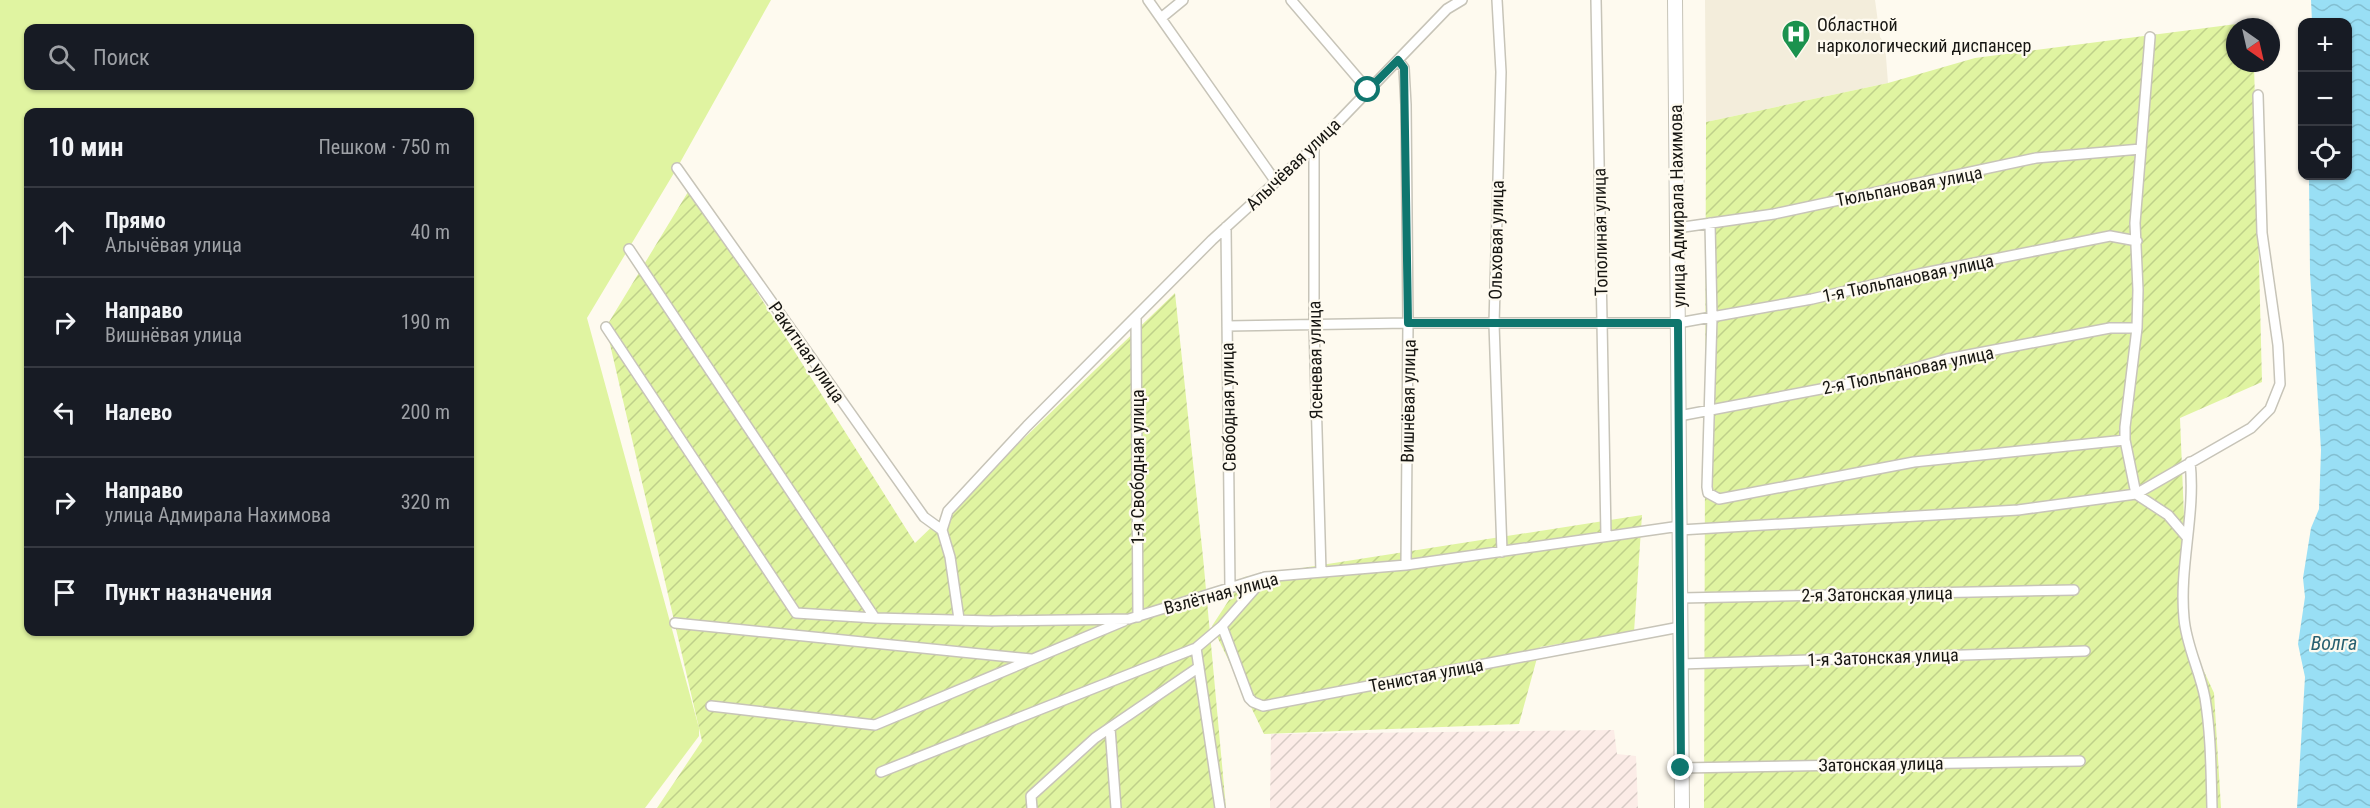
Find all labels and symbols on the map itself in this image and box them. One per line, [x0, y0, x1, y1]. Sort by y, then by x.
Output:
place label: Областной наркологический диспансер [1817, 14, 2031, 56]
hospital icon: Областной наркологический диспансер [1780, 18, 1812, 60]
north arrow [2226, 18, 2280, 72]
route start [1354, 76, 1380, 102]
street label: улица Адмирала Нахимова [1665, 104, 1689, 308]
street label: Алычёвая улица [1241, 114, 1345, 214]
street label: Тюльпановая улица [1834, 161, 1984, 211]
street label: Тополиная улица [1588, 168, 1612, 296]
street label: Ольховая улица [1484, 180, 1508, 300]
street label: 1-я Тюльпановая улица [1820, 250, 1996, 306]
street label: Ракитная улица [765, 298, 849, 406]
street label: Ясеневая улица [1303, 301, 1327, 419]
street label: Вишнёвая улица [1396, 339, 1420, 463]
street label: Свободная улица [1216, 342, 1240, 472]
street label: 2-я Тюльпановая улица [1820, 342, 1996, 398]
street label: 1-я Свободная улица [1127, 389, 1148, 545]
street label: Взлётная улица [1162, 568, 1280, 618]
street label: 2-я Затонская улица [1801, 582, 1953, 606]
water label: Волга [2311, 631, 2357, 655]
street label: 1-я Затонская улица [1807, 644, 1959, 670]
street label: Тенистая улица [1367, 654, 1485, 696]
street label: Затонская улица [1818, 752, 1944, 776]
route end [1667, 754, 1693, 780]

